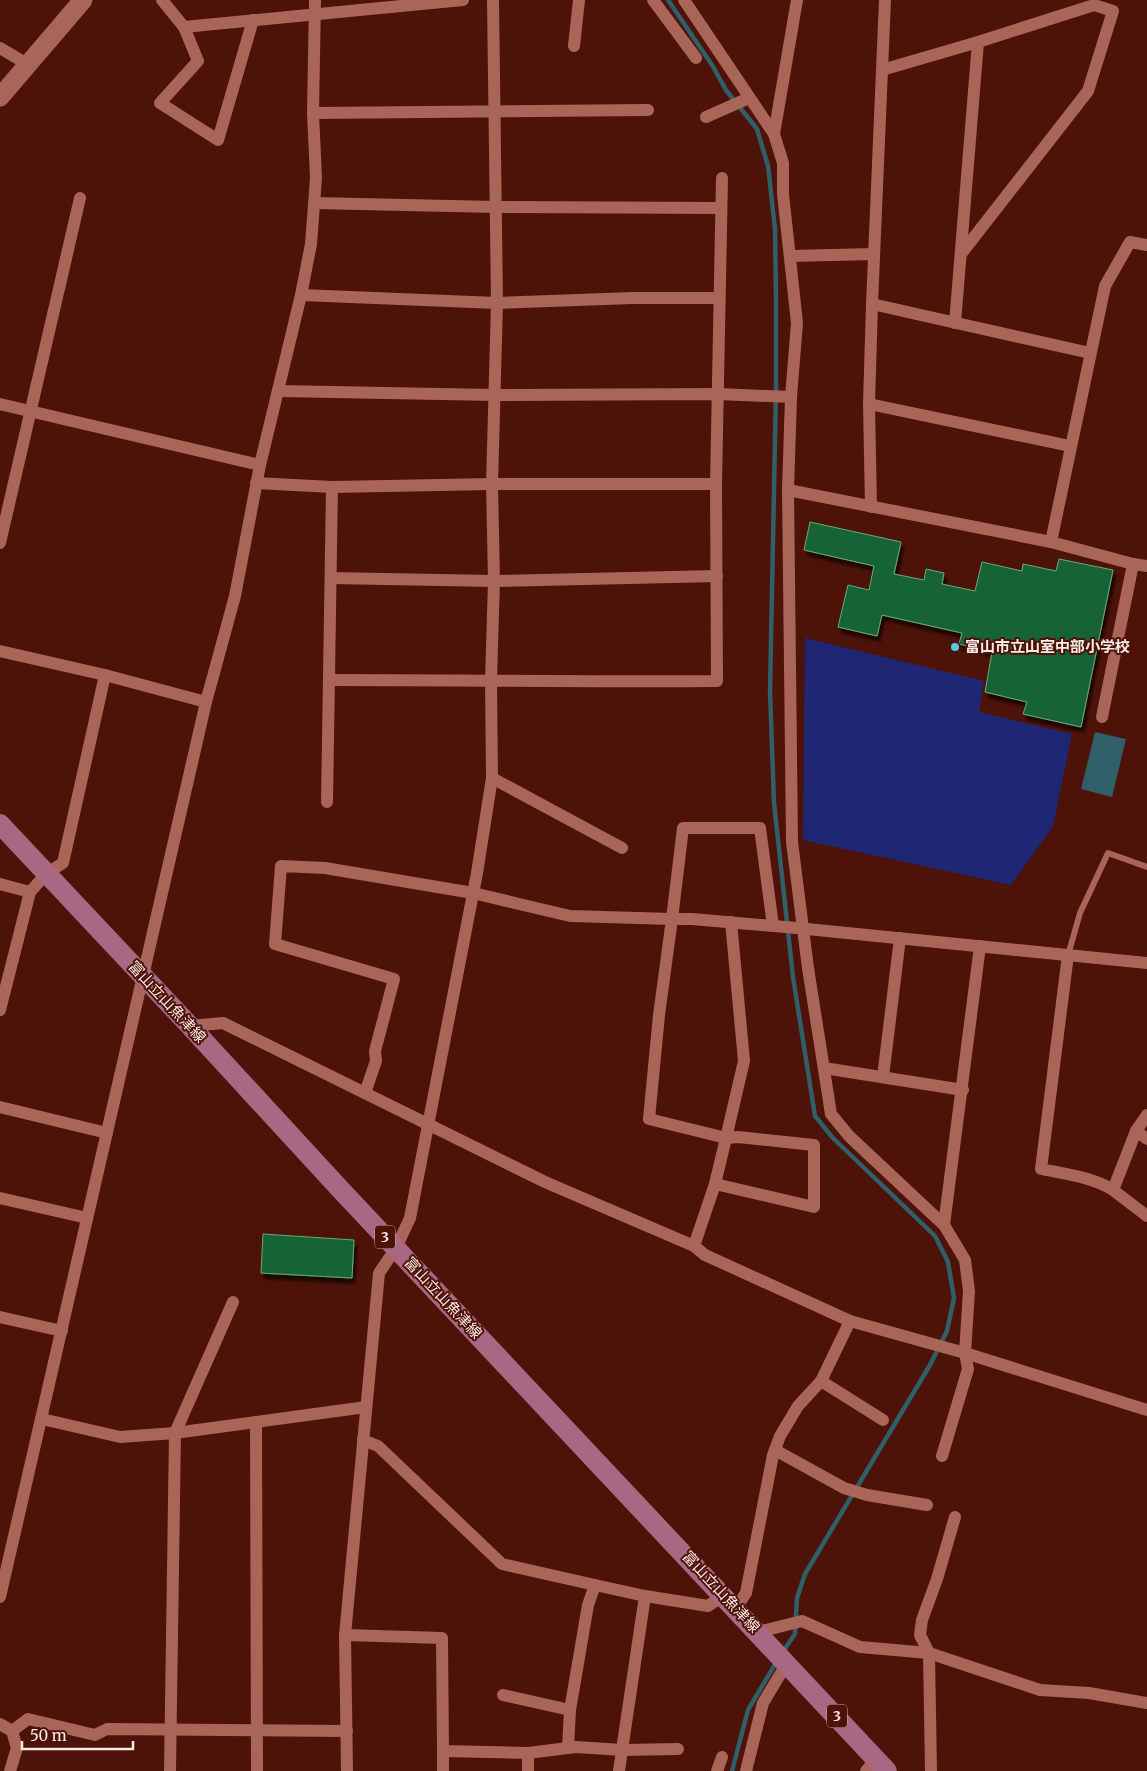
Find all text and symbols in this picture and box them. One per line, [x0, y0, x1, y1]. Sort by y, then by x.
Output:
place label: 富山市立山室中部小学校 [965, 637, 1130, 656]
marker: 富山市立山室中部小学校 [949, 641, 961, 653]
street label: 富山立山魚津線 [125, 957, 210, 1047]
road number: 3 [375, 1226, 395, 1248]
street label: 富山立山魚津線 [401, 1253, 486, 1343]
street label: 富山立山魚津線 [679, 1547, 764, 1637]
road number: 3 [827, 1704, 847, 1728]
scale bar [22, 1718, 134, 1750]
text: 50 m [30, 1726, 67, 1745]

